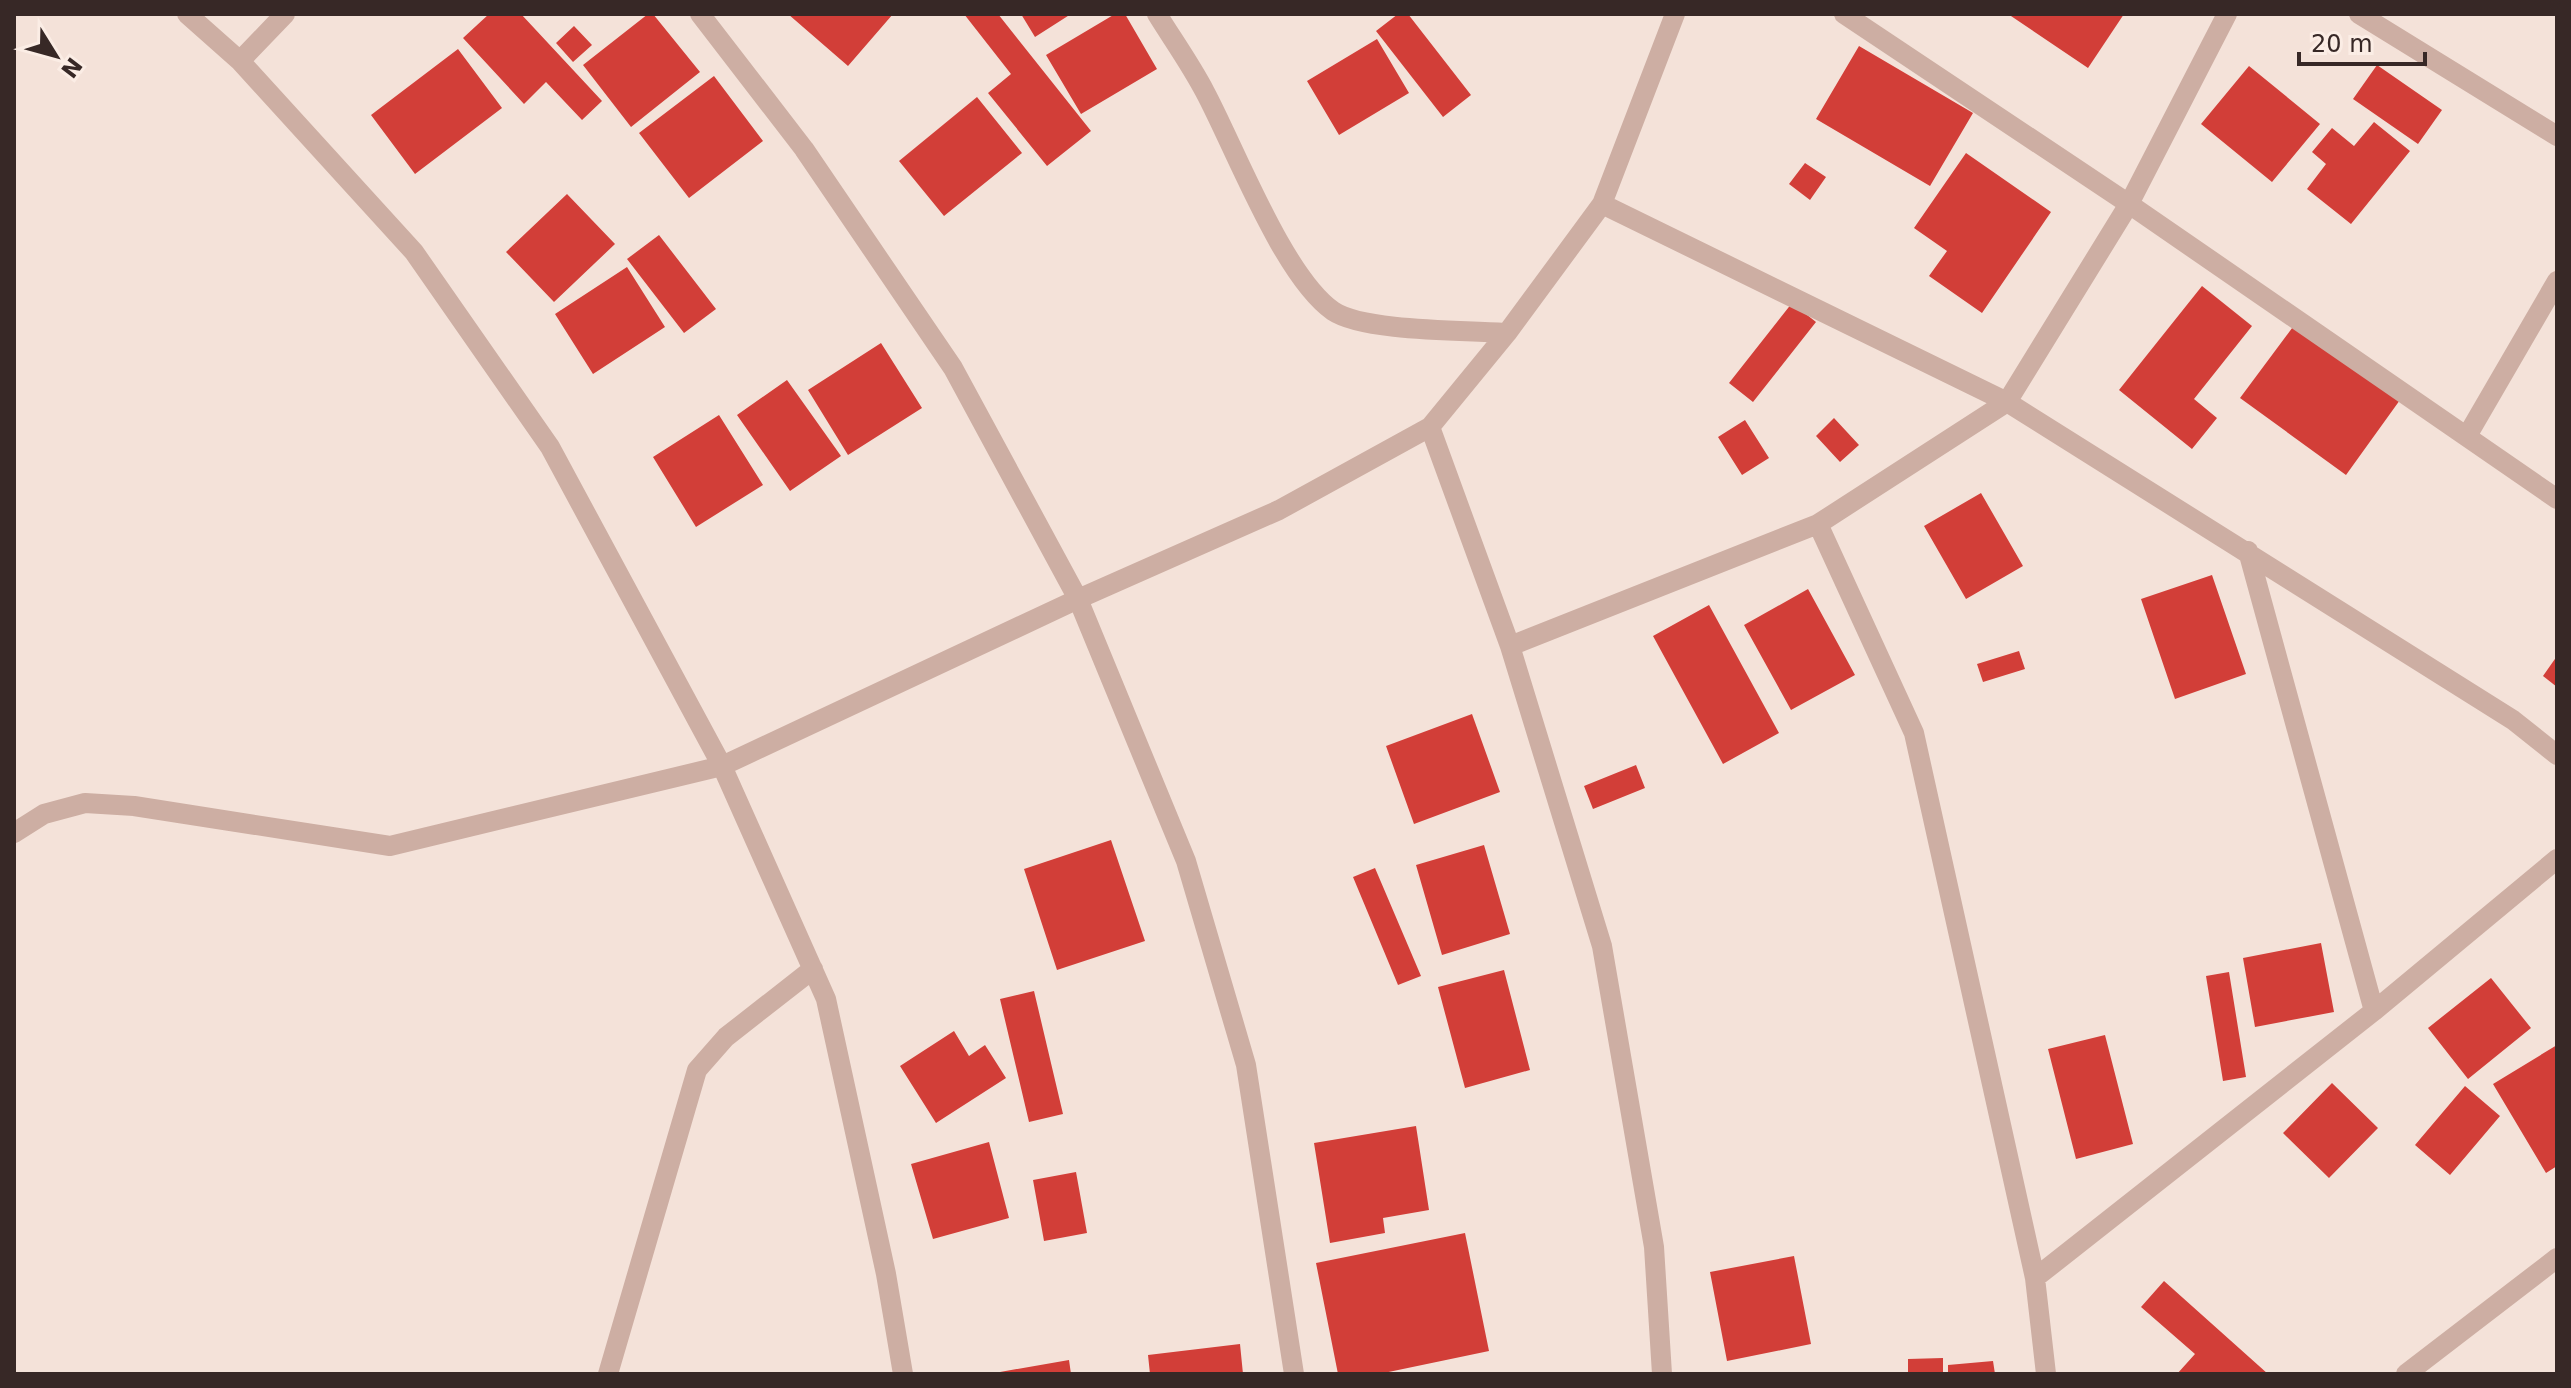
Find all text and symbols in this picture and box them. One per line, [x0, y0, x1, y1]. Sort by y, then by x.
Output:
north arrow [16, 16, 96, 96]
scale bar [2299, 16, 2425, 66]
text: 20 m [2311, 30, 2373, 58]
text: N [56, 53, 87, 83]

